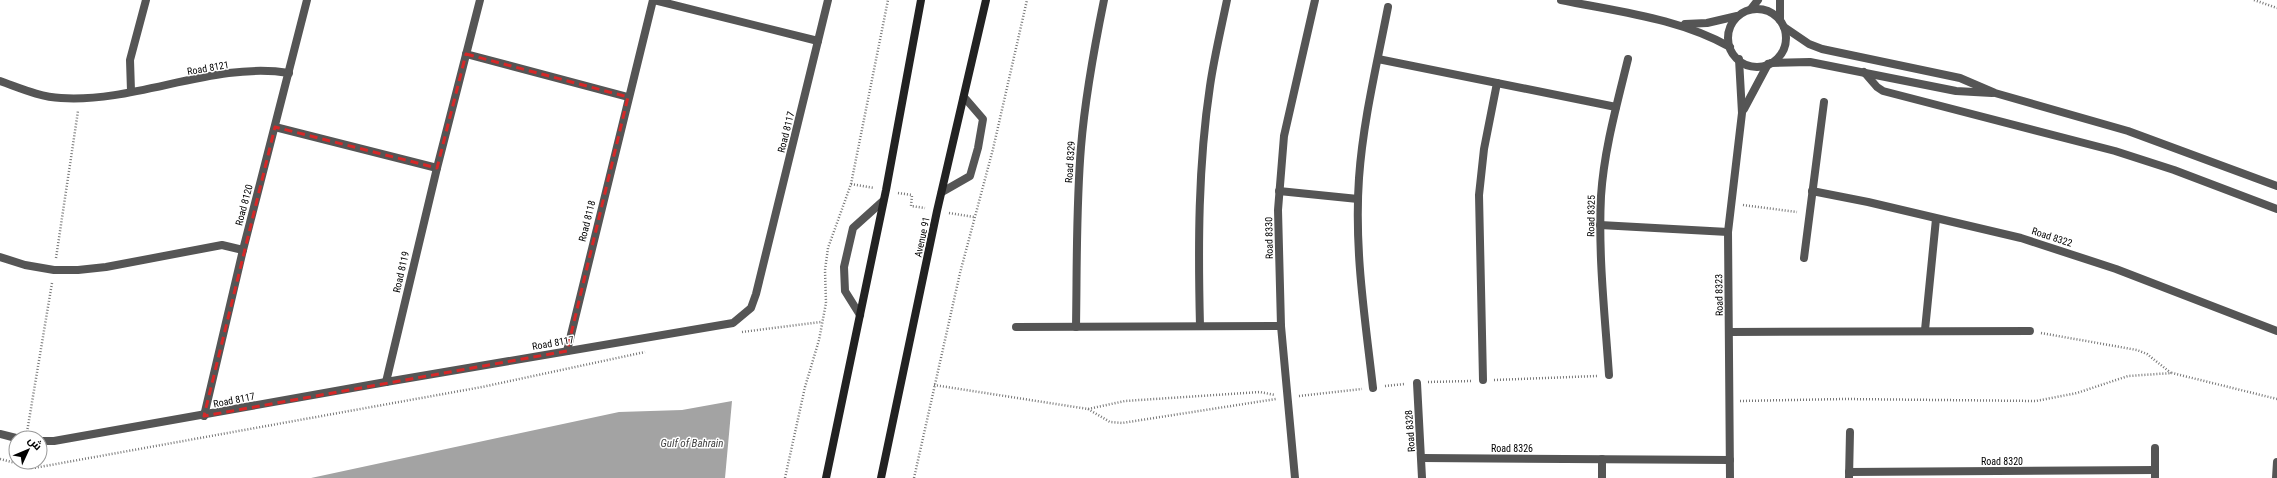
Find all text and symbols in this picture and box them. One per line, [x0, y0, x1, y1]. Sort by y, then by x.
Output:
street label: Road 8121 [186, 59, 230, 77]
street label: Road 8117 [776, 110, 796, 154]
street label: Road 8329 [1063, 141, 1077, 183]
street label: Road 8120 [233, 183, 255, 227]
street label: Road 8325 [1585, 195, 1597, 237]
street label: Road 8118 [577, 199, 597, 243]
street label: Avenue 91 [912, 216, 932, 258]
street label: Road 8330 [1263, 217, 1275, 259]
street label: Road 8322 [2030, 225, 2074, 249]
street label: Road 8119 [391, 250, 411, 294]
street label: Road 8323 [1713, 274, 1725, 316]
street label: Road 8117 [531, 334, 575, 352]
street label: Road 8117 [212, 391, 256, 409]
street label: Road 8328 [1403, 410, 1417, 452]
north arrow [8, 430, 48, 470]
text: ش [25, 434, 44, 453]
water label: Gulf of Bahrain [661, 437, 723, 450]
street label: Road 8326 [1491, 443, 1533, 454]
street label: Road 8320 [1981, 456, 2023, 467]

